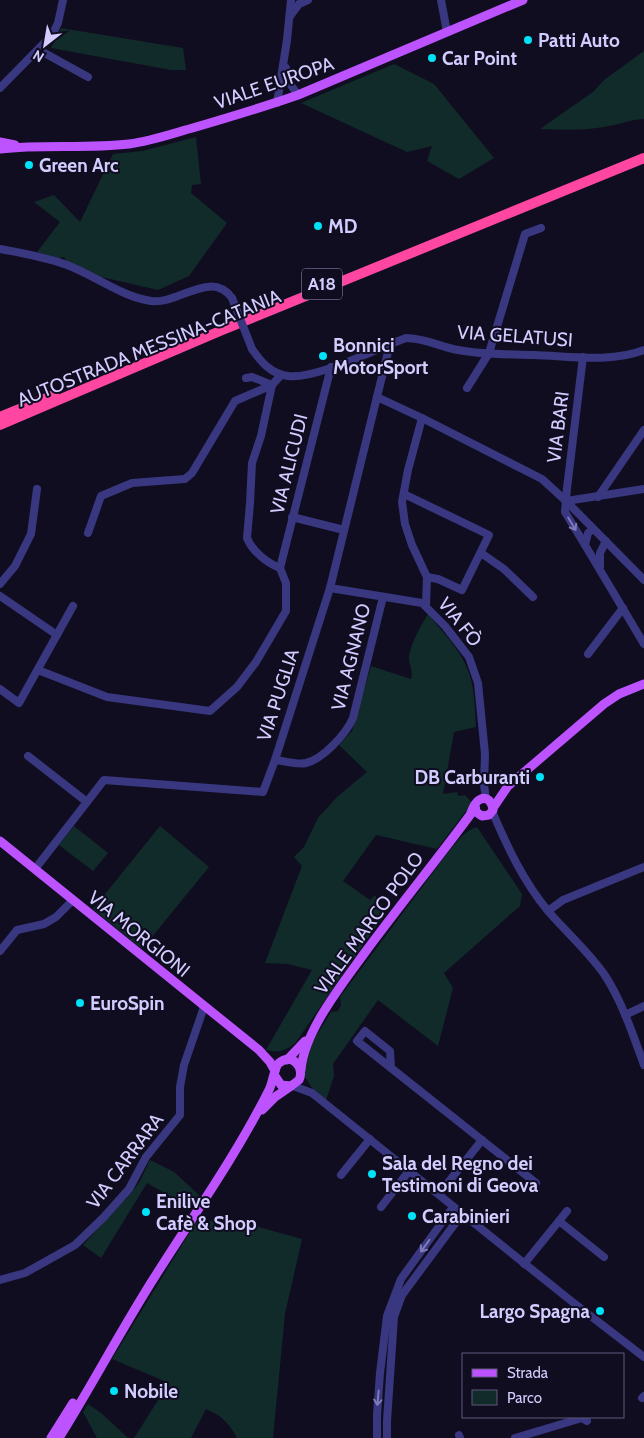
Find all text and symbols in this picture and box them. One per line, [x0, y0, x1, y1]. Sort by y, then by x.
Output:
north arrow [20, 20, 70, 70]
place label: Patti Auto [538, 29, 620, 52]
marker: Patti Auto [522, 34, 534, 46]
text: N [29, 46, 47, 66]
place label: Car Point [442, 47, 517, 70]
street label: VIALE EUROPA [211, 52, 337, 114]
marker: Car Point [426, 52, 438, 64]
place label: Green Arc [39, 154, 119, 177]
marker: Green Arc [23, 159, 35, 171]
place label: MD [328, 215, 357, 238]
marker: MD [312, 220, 324, 232]
road number: A18 [302, 268, 342, 300]
street label: AUTOSTRADA MESSINA-CATANIA [14, 284, 285, 412]
street label: VIA GELATUSI [456, 320, 574, 352]
place label: Bonnici MotorSport [333, 334, 429, 379]
marker: Bonnici MotorSport [317, 350, 329, 362]
street label: VIA BARI [542, 390, 574, 464]
street label: VIA ALICUDI [265, 411, 313, 517]
one-way arrow [568, 516, 578, 530]
street label: VIA FÒ [433, 592, 488, 651]
street label: VIA AGNANO [327, 601, 375, 713]
street label: VIA PUGLIA [252, 646, 304, 744]
place label: DB Carburanti [414, 766, 530, 789]
marker: DB Carburanti [534, 771, 546, 783]
street label: VIALE MARCO POLO [310, 847, 428, 999]
street label: VIA MORGIONI [83, 886, 195, 982]
place label: EuroSpin [90, 992, 165, 1015]
marker: EuroSpin [74, 997, 86, 1009]
street label: VIA CARRARA [82, 1108, 169, 1213]
place label: Sala del Regno dei Testimoni di Geova [382, 1152, 539, 1197]
marker: Sala del Regno dei Testimoni di Geova [366, 1168, 378, 1180]
place label: Enilive Cafè & Shop [156, 1190, 257, 1235]
place label: Carabinieri [422, 1205, 510, 1228]
marker: Enilive Cafè & Shop [140, 1206, 152, 1218]
marker: Carabinieri [406, 1210, 418, 1222]
one-way arrow [419, 1239, 430, 1252]
place label: Largo Spagna [480, 1300, 591, 1323]
marker: Largo Spagna [594, 1305, 606, 1317]
legend [462, 1353, 624, 1418]
text: Strada [507, 1364, 549, 1382]
place label: Nobile [124, 1380, 178, 1403]
marker: Nobile [108, 1385, 120, 1397]
text: Parco [507, 1389, 542, 1407]
one-way arrow [374, 1390, 383, 1406]

